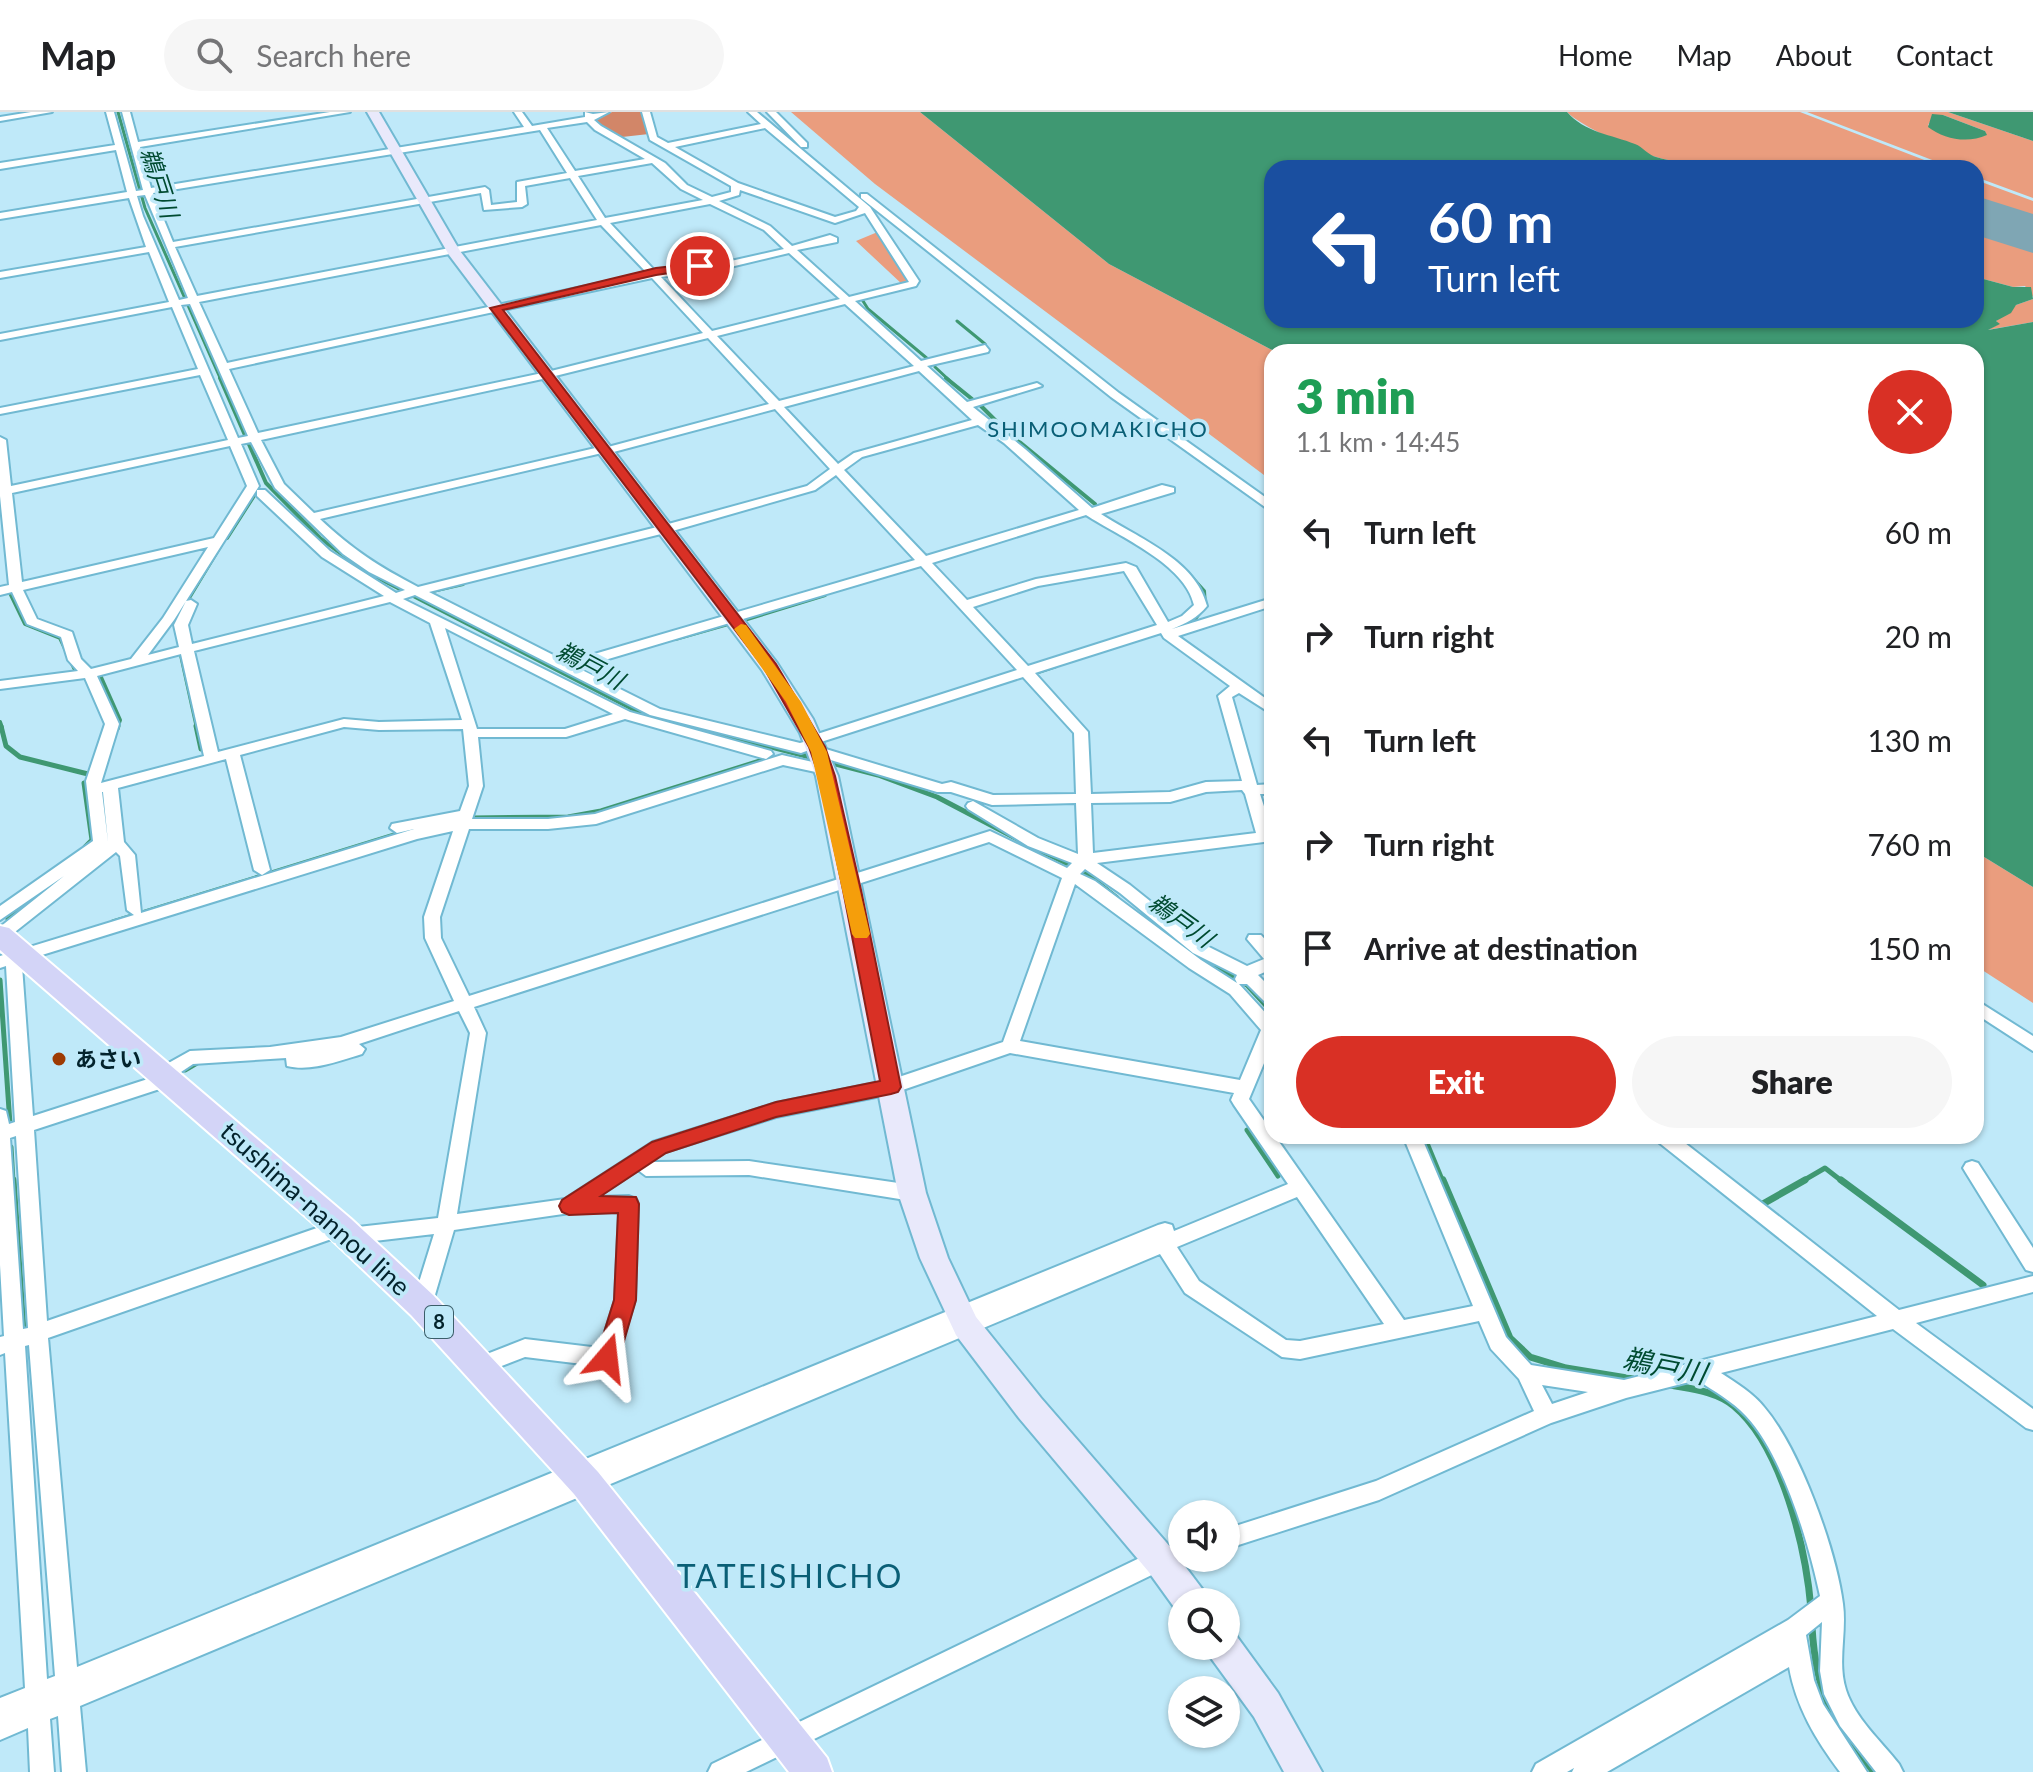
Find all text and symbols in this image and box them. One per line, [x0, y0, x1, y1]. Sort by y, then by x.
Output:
search box [164, 19, 724, 91]
text: Map [40, 32, 116, 78]
icon: search [192, 33, 236, 77]
text: Search here [256, 37, 411, 73]
text: Home [1558, 38, 1633, 72]
text: Map [1677, 38, 1732, 72]
text: About [1776, 38, 1852, 72]
text: Contact [1896, 38, 1993, 72]
water label: 鵜戸川 [136, 144, 186, 224]
text: 60 m [1428, 188, 1553, 255]
icon: left [1296, 192, 1400, 296]
pin [666, 232, 734, 300]
icon: arrive [678, 244, 722, 288]
text: Turn left [1428, 256, 1560, 300]
text: 3 min [1296, 367, 1416, 424]
button: close [1868, 370, 1952, 454]
district label: SHIMOOMAKICHO [987, 415, 1209, 442]
text: 1.1 km · 14:45 [1296, 426, 1460, 458]
icon: left [1296, 510, 1340, 554]
text: Turn left [1364, 514, 1476, 550]
text: 60 m [1885, 514, 1952, 550]
icon: right [1296, 614, 1340, 658]
text: Turn right [1364, 618, 1494, 654]
text: 20 m [1885, 618, 1952, 654]
water label: 鵜戸川 [552, 635, 632, 696]
icon: left [1296, 718, 1340, 762]
text: Turn left [1364, 722, 1476, 758]
text: 130 m [1867, 722, 1952, 758]
icon: right [1296, 822, 1340, 866]
text: Turn right [1364, 826, 1494, 862]
text: 760 m [1867, 826, 1952, 862]
water label: 鵜戸川 [1144, 887, 1222, 954]
icon: arrive [1296, 926, 1340, 970]
text: Arrive at destination [1364, 930, 1638, 966]
text: 150 m [1867, 930, 1952, 966]
button: Exit [1296, 1036, 1616, 1128]
button: Share [1632, 1036, 1952, 1128]
place label: あさい [75, 1045, 141, 1072]
marker: あさい [50, 1050, 68, 1068]
street label: tsushima-nannou line [214, 1115, 417, 1302]
road number: 8 [425, 1306, 453, 1338]
position arrow [565, 1316, 649, 1400]
water label: 鵜戸川 [1621, 1340, 1713, 1390]
map controls [1168, 1500, 1240, 1748]
button: sound [1168, 1500, 1240, 1572]
district label: TATEISHICHO [677, 1556, 903, 1595]
button: search [1168, 1588, 1240, 1660]
button: layers [1168, 1676, 1240, 1748]

